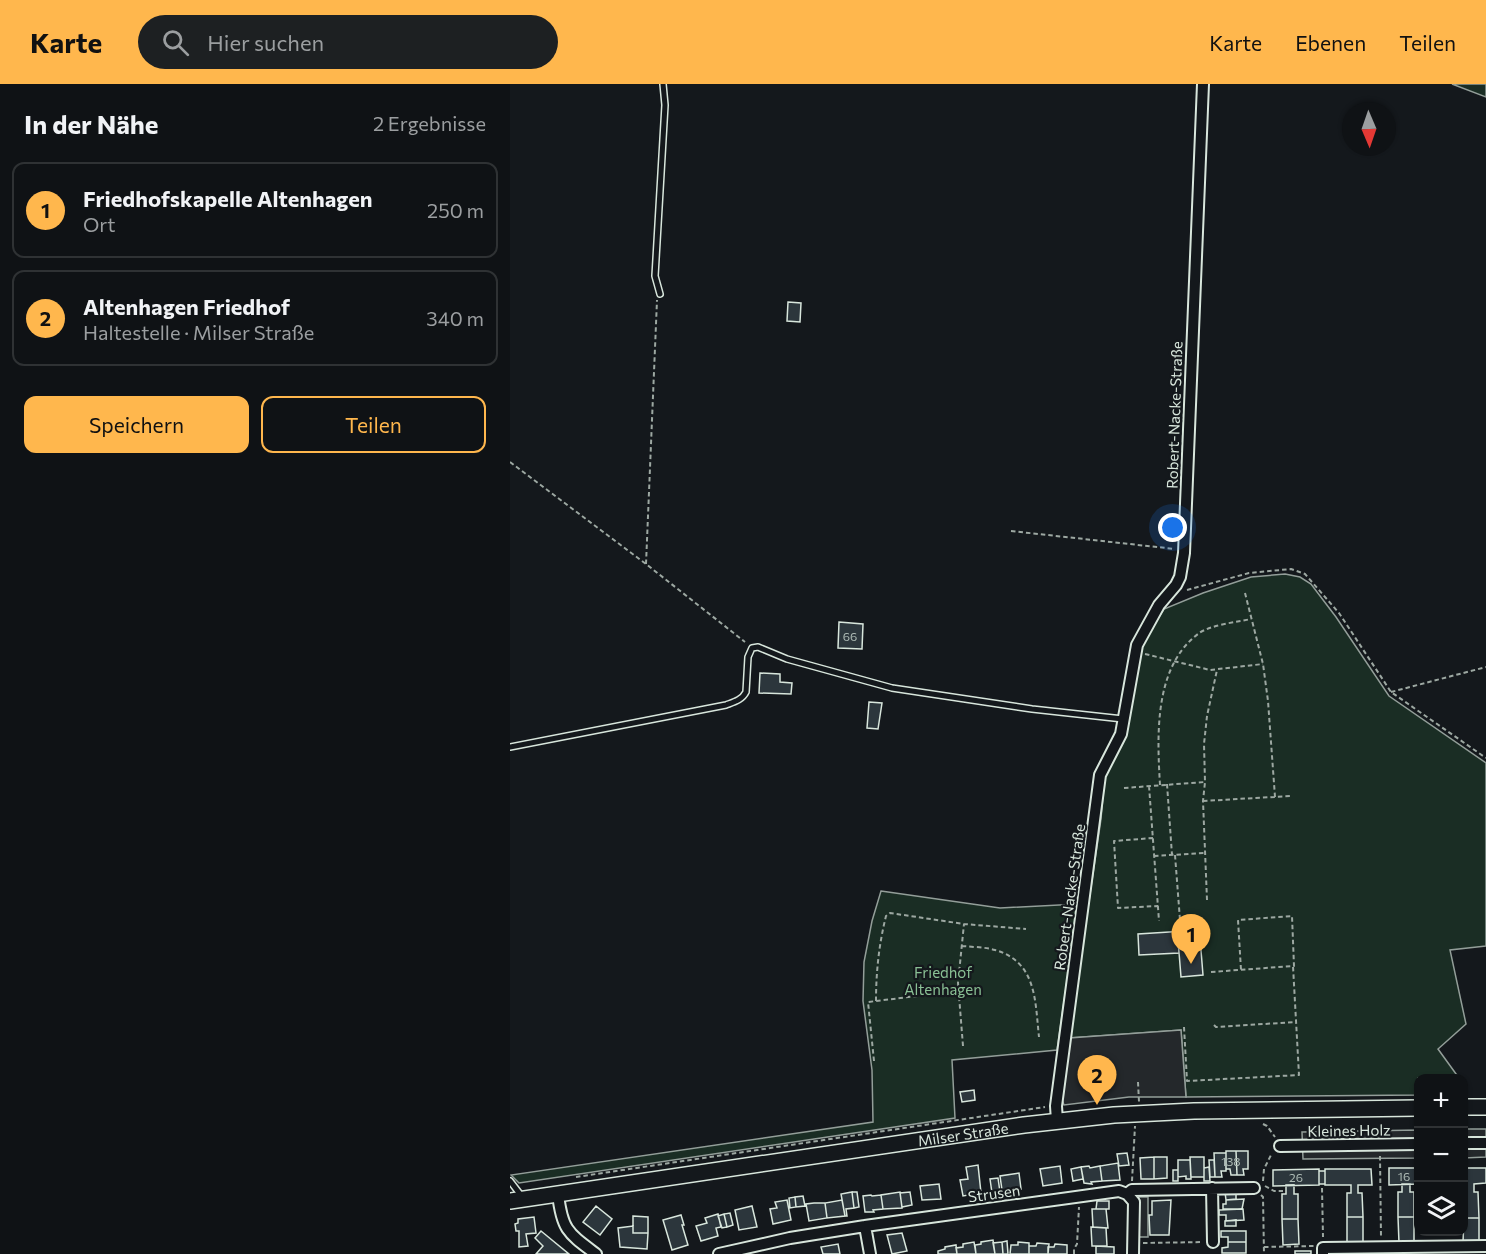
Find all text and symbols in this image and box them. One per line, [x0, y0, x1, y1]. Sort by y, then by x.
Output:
search box [138, 15, 558, 69]
text: Karte [30, 25, 102, 59]
icon: search [159, 26, 192, 59]
text: Hier suchen [207, 29, 324, 56]
text: Karte [1209, 30, 1262, 55]
text: Ebenen [1295, 30, 1366, 55]
text: Teilen [1399, 30, 1456, 55]
north arrow [1342, 102, 1396, 156]
text: In der Nähe [24, 108, 159, 139]
text: 2 Ergebnisse [373, 111, 486, 135]
text: Friedhofskapelle Altenhagen [83, 185, 373, 212]
text: 1 [41, 198, 50, 222]
text: 250 m [427, 198, 484, 222]
text: Ort [83, 212, 116, 236]
text: Altenhagen Friedhof [83, 293, 290, 320]
text: 2 [40, 306, 51, 330]
text: 340 m [426, 306, 484, 330]
text: Haltestelle · Milser Straße [83, 320, 314, 344]
street label: Robert-Nacke-Straße [1162, 341, 1186, 489]
button: Speichern [24, 396, 249, 453]
button: Teilen [261, 396, 486, 453]
your location [1158, 513, 1187, 542]
house number: 66 [843, 629, 857, 643]
street label: Robert-Nacke-Straße [1050, 822, 1088, 971]
pin: 1 [1172, 914, 1210, 964]
park label: Friedhof Altenhagen [904, 963, 982, 998]
pin: 2 [1078, 1056, 1116, 1105]
map controls [1414, 1074, 1468, 1236]
button: + [1414, 1074, 1468, 1128]
street label: Milser Straße [917, 1118, 1010, 1150]
street label: Kleines Holz [1307, 1120, 1391, 1140]
button: − [1414, 1128, 1468, 1182]
house number: 138 [1221, 1154, 1241, 1168]
house number: 16 [1398, 1169, 1410, 1183]
house number: 26 [1289, 1170, 1303, 1184]
street label: Strusen [967, 1180, 1021, 1206]
button: layers [1414, 1182, 1468, 1236]

